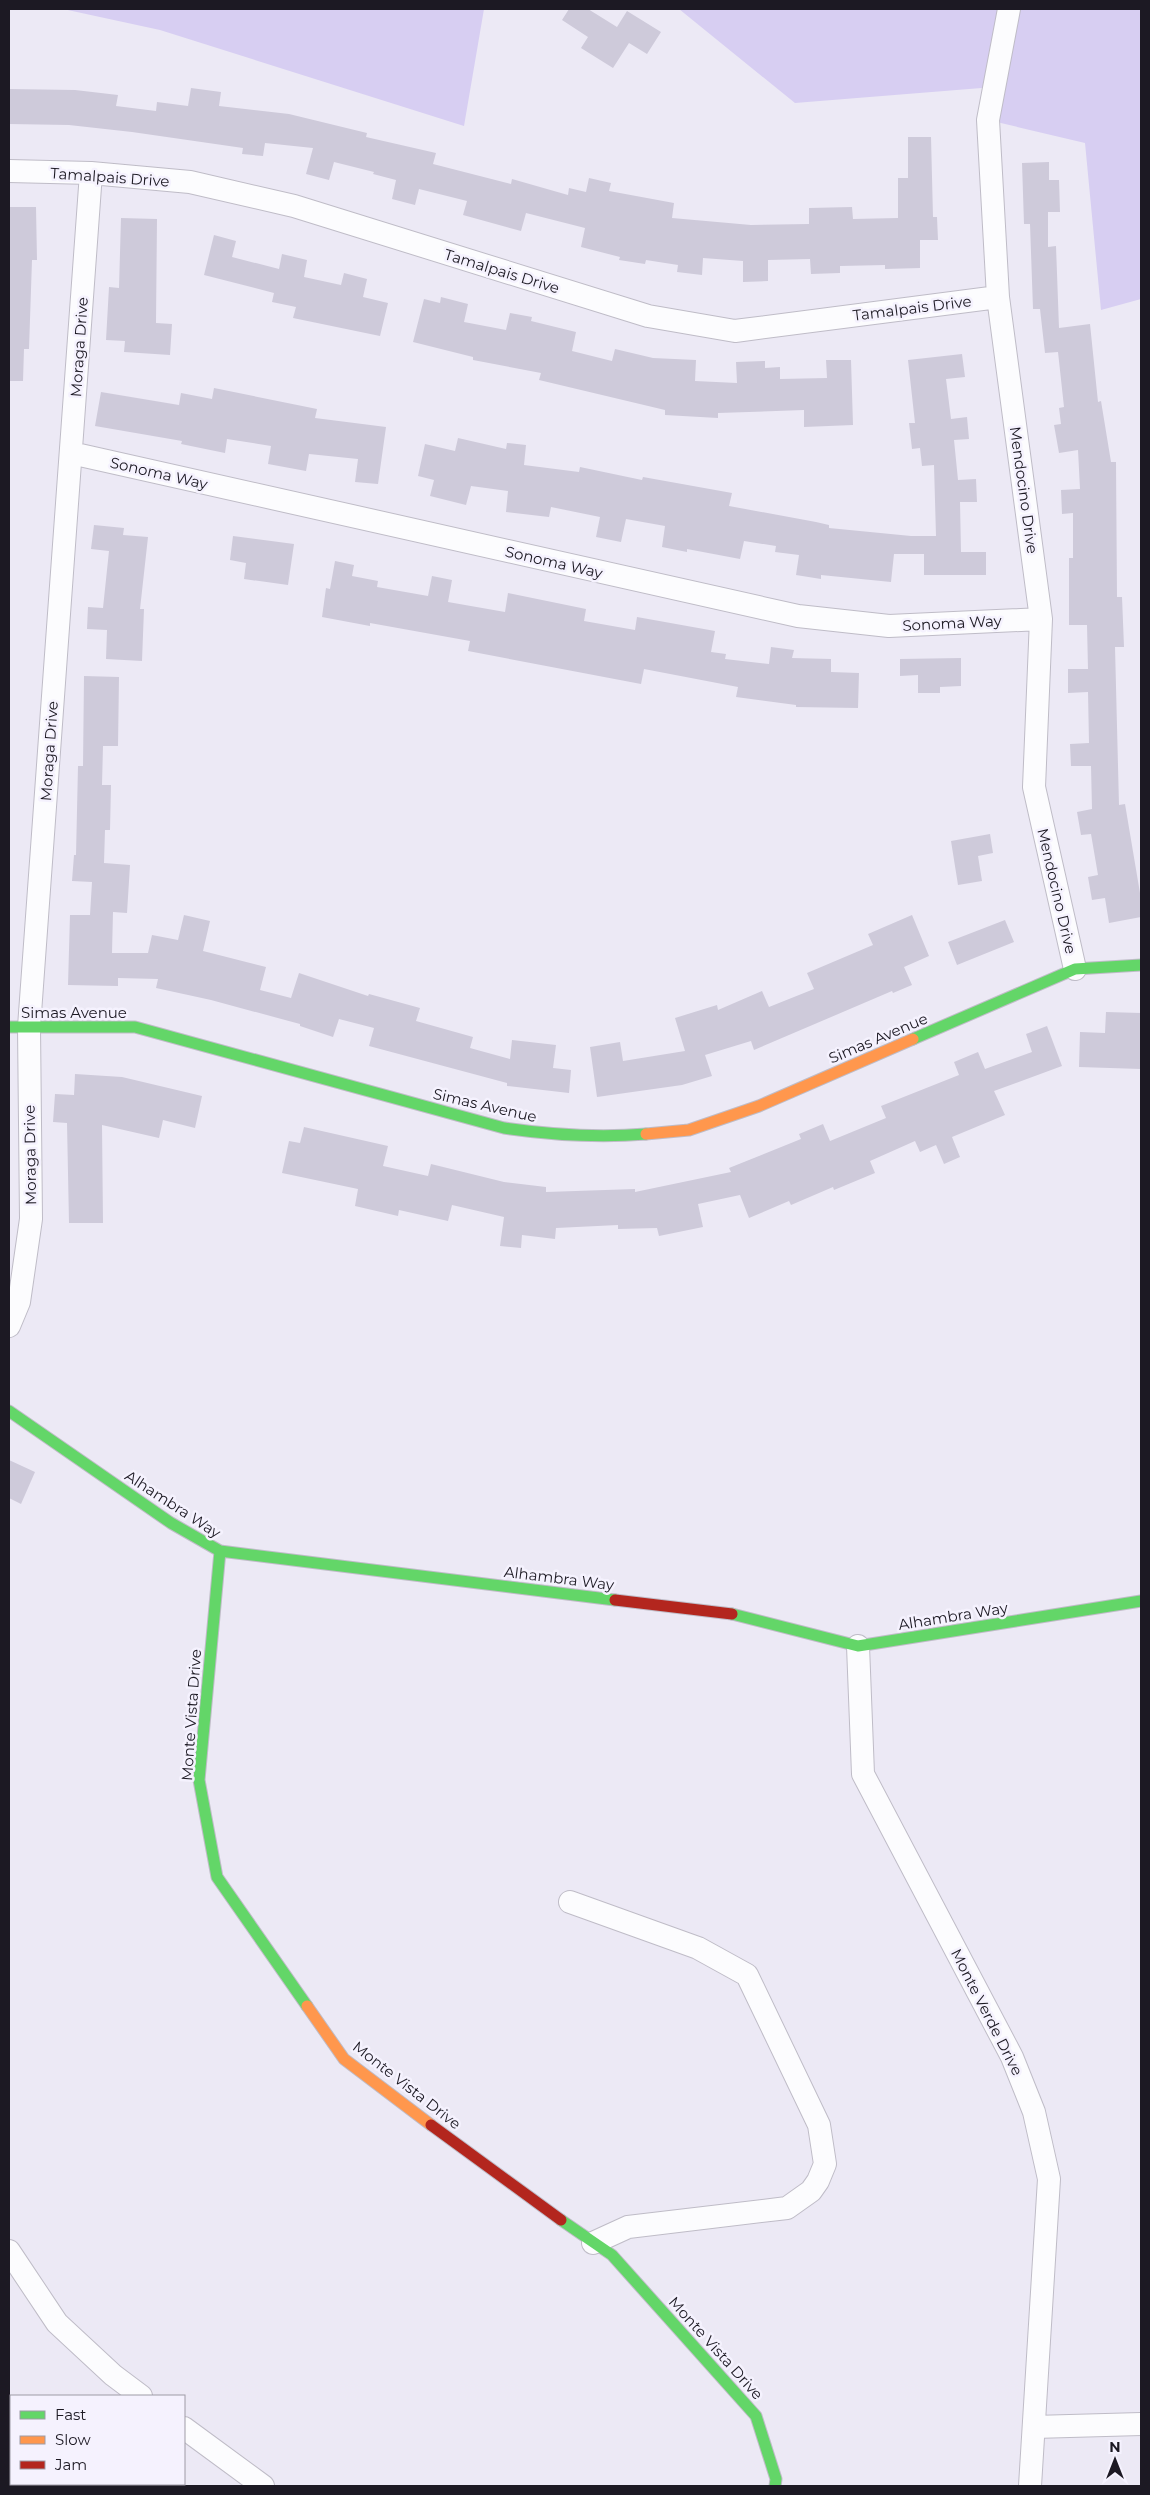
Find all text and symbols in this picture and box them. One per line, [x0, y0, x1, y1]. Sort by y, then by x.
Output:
street label: Tamalpais Drive [50, 163, 170, 191]
street label: Tamalpais Drive [442, 244, 562, 298]
street label: Tamalpais Drive [852, 291, 972, 325]
street label: Moraga Drive [66, 296, 92, 398]
street label: Mendocino Drive [1006, 425, 1042, 555]
street label: Sonoma Way [108, 453, 210, 494]
street label: Sonoma Way [503, 542, 605, 583]
street label: Sonoma Way [902, 611, 1003, 635]
street label: Moraga Drive [36, 700, 62, 802]
street label: Mendocino Drive [1033, 826, 1081, 956]
street label: Simas Avenue [21, 1003, 127, 1022]
street label: Simas Avenue [826, 1009, 930, 1067]
street label: Simas Avenue [431, 1084, 539, 1126]
street label: Moraga Drive [20, 1105, 40, 1205]
street label: Alhambra Way [121, 1466, 225, 1543]
street label: Alhambra Way [503, 1562, 616, 1594]
street label: Alhambra Way [897, 1598, 1010, 1634]
street label: Monte Vista Drive [177, 1648, 205, 1782]
street label: Monte Verde Drive [947, 1945, 1027, 2079]
street label: Monte Vista Drive [349, 2037, 465, 2133]
street label: Monte Vista Drive [665, 2293, 767, 2403]
legend [10, 2395, 185, 2485]
text: Fast [55, 2405, 86, 2424]
text: Slow [55, 2430, 91, 2449]
north arrow [1090, 2435, 1140, 2485]
text: N [1109, 2438, 1121, 2456]
text: Jam [54, 2455, 87, 2474]

